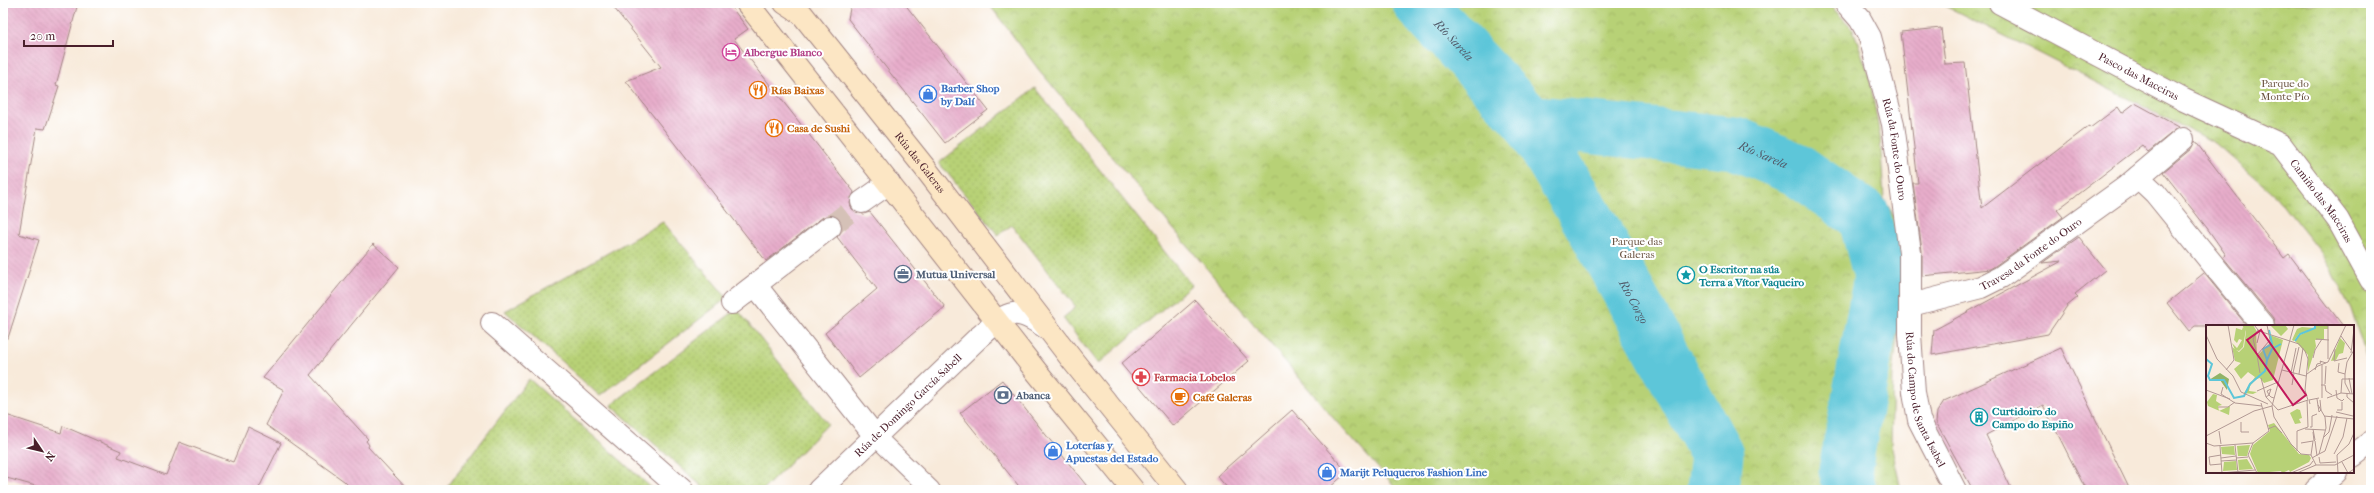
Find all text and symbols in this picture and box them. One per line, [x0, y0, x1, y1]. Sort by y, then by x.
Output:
water label: Río Sarela [1430, 16, 1476, 64]
scale bar [24, 22, 113, 48]
text: 20 m [30, 29, 55, 43]
hotel icon: Albergue Blanco [721, 42, 741, 62]
place label: Albergue Blanco [743, 46, 822, 59]
street label: Paseo das Maceiras [2096, 50, 2181, 103]
park label: Parque do Monte Pío [2261, 77, 2310, 103]
restaurant icon: Rías Baixas [748, 80, 768, 100]
place label: Barber Shop by Dalí [940, 82, 1000, 108]
place label: Rías Baixas [771, 84, 824, 97]
shop icon: Barber Shop by Dalí [918, 84, 938, 104]
street label: Rúa da Fonte do Ouro [1880, 97, 1910, 202]
restaurant icon: Casa de Sushi [764, 118, 784, 138]
place label: Casa de Sushi [787, 122, 851, 135]
street label: Rúa das Galeras [892, 129, 948, 196]
water label: Río Sarela [1736, 138, 1789, 171]
street label: Camiño das Maceiras [2288, 157, 2356, 245]
street label: Travesa da Fonte do Ouro [1978, 214, 2084, 293]
park label: Parque das Galeras [1611, 235, 1663, 261]
place label: O Escritor na súa Terra a Vítor Vaqueiro [1698, 263, 1804, 289]
office icon: Mutua Universal [893, 264, 913, 284]
place icon: O Escritor na súa Terra a Vítor Vaqueiro [1676, 265, 1696, 285]
place label: Mutua Universal [915, 268, 996, 281]
water label: Río Corgo [1616, 277, 1651, 326]
inset map [2206, 325, 2354, 473]
street label: Rúa do Campo de Santa Isabel [1903, 331, 1949, 469]
street label: Rúa de Domingo García-Sabell [852, 351, 964, 459]
pharmacy icon: Farmacia Lobelos [1131, 367, 1151, 387]
place label: Farmacia Lobelos [1153, 371, 1235, 384]
bank icon: Abanca [993, 385, 1013, 405]
cafe icon: Café Galeras [1170, 387, 1190, 407]
place label: Abanca [1015, 389, 1051, 402]
place label: Café Galeras [1193, 391, 1252, 404]
place label: Curtidoiro do Campo do Espiño [1992, 405, 2074, 431]
building icon: Curtidoiro do Campo do Espiño [1969, 407, 1989, 427]
north arrow [22, 431, 62, 471]
place label: Loterías y Apuestas del Estado [1065, 439, 1159, 465]
shop icon: Loterías y Apuestas del Estado [1043, 441, 1063, 461]
text: N [42, 449, 58, 464]
shop icon: Marijt Peluqueros Fashion Line [1317, 462, 1337, 482]
place label: Marijt Peluqueros Fashion Line [1339, 466, 1488, 479]

